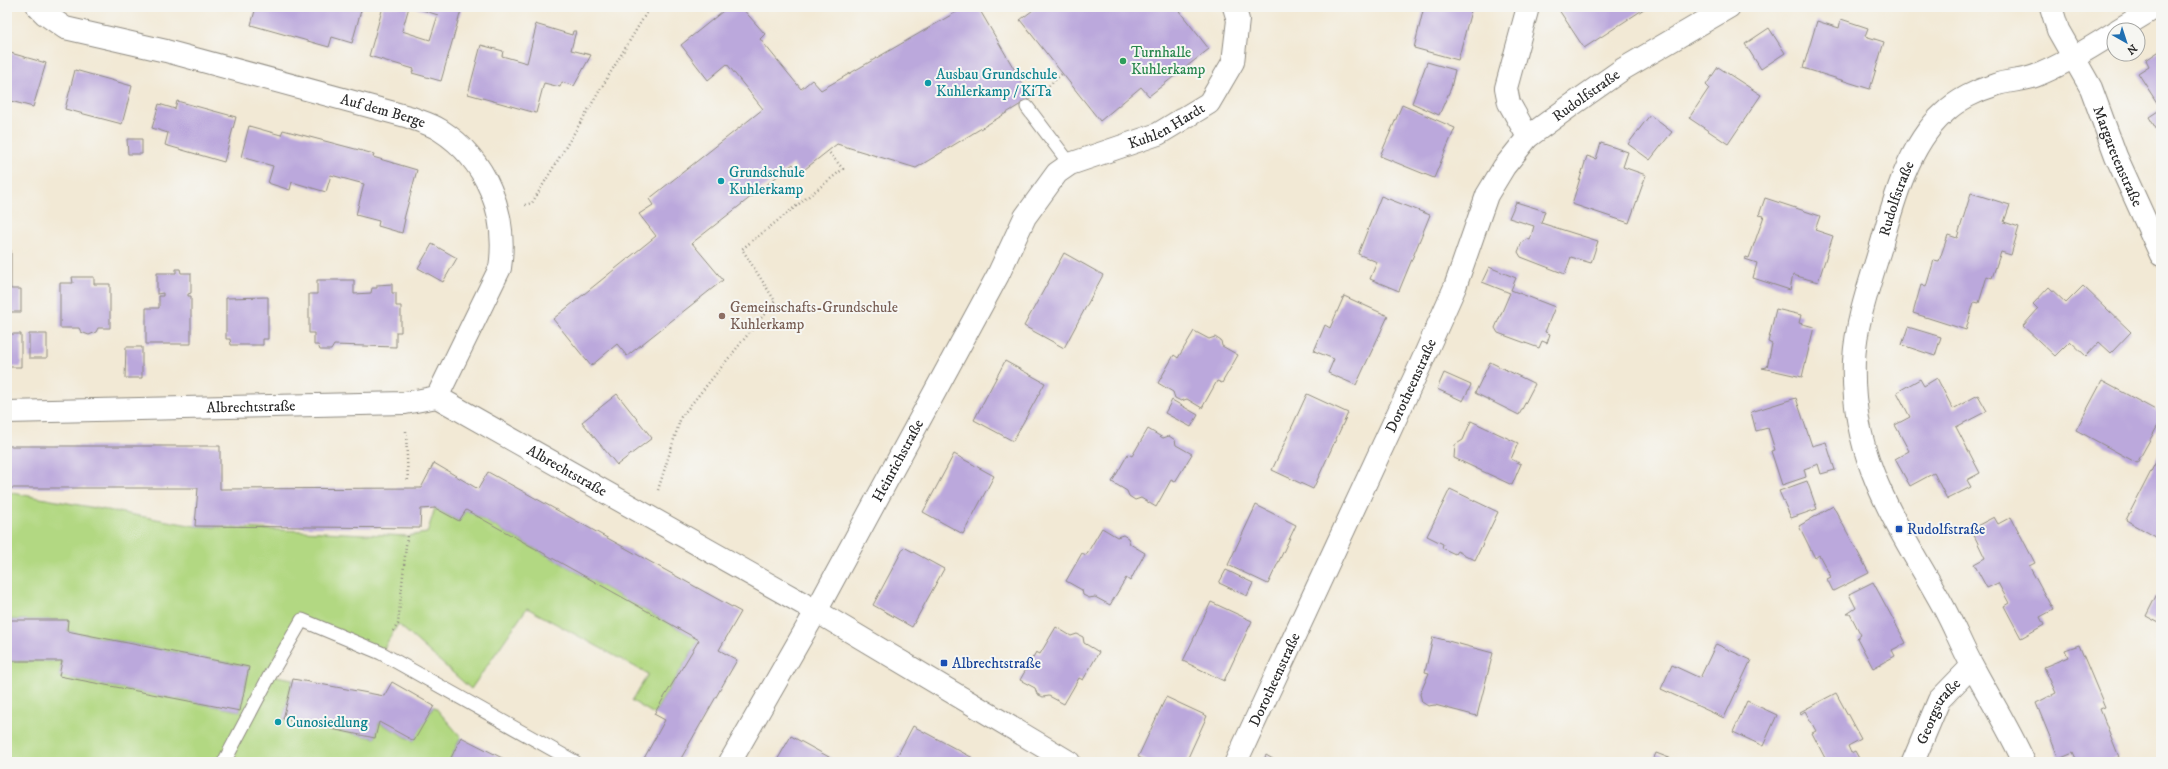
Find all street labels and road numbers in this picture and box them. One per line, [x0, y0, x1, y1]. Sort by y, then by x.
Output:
street label: Rudolfstraße [1549, 65, 1624, 126]
street label: Auf dem Berge [338, 90, 428, 132]
street label: Kuhlen Hardt [1126, 99, 1209, 154]
street label: Margaretenstraße [2088, 103, 2147, 210]
street label: Rudolfstraße [1875, 158, 1919, 238]
street label: Dorotheenstraße [1381, 336, 1441, 436]
street label: Albrechtstraße [206, 396, 296, 417]
street label: Heinrichstraße [868, 416, 928, 505]
street label: Albrechtstraße [523, 441, 610, 501]
street label: Dorotheenstraße [1245, 630, 1305, 730]
street label: Georgstraße [1912, 675, 1965, 747]

